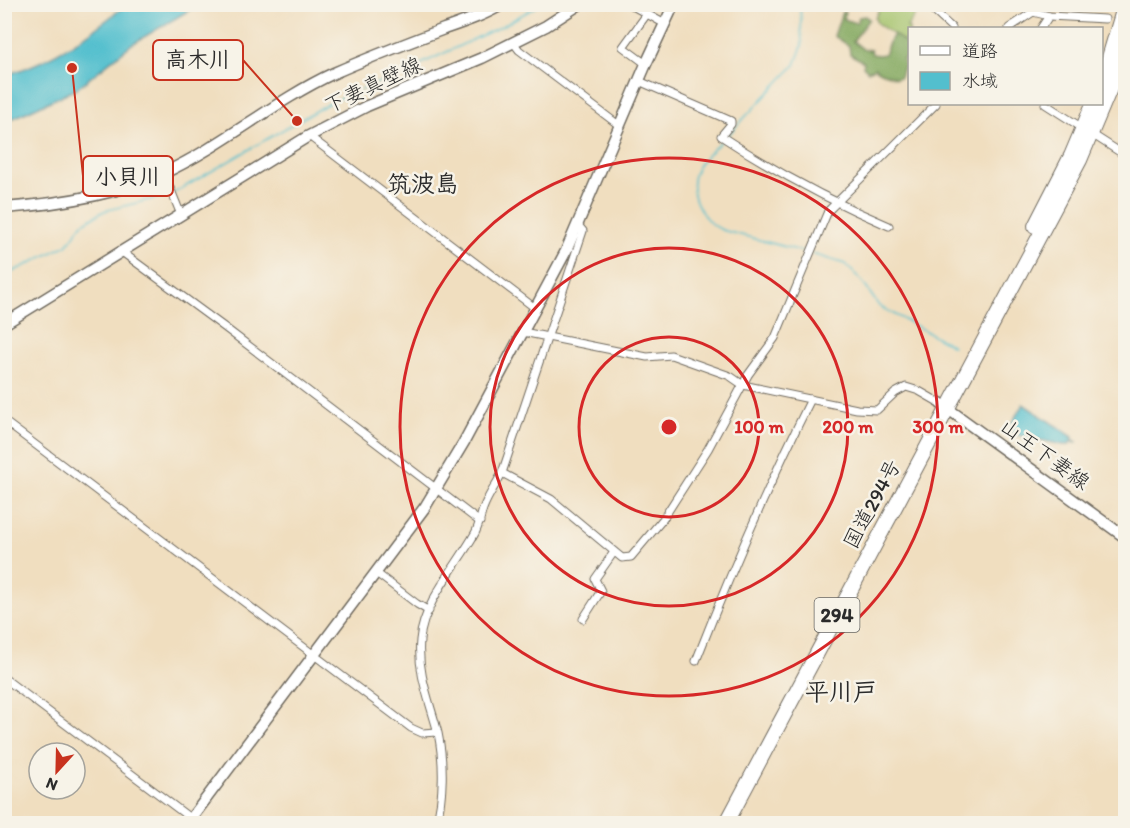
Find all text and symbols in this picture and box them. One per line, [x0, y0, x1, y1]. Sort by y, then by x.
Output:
legend [908, 27, 1103, 105]
callout: 高木川 [153, 40, 243, 80]
text: 道路 [962, 40, 998, 62]
text: 高木川 [165, 46, 231, 73]
street label: 下妻真壁線 [320, 51, 426, 118]
text: 水域 [962, 70, 998, 92]
callout: 小貝川 [83, 156, 173, 196]
text: 小貝川 [95, 163, 161, 190]
district label: 筑波島 [387, 169, 459, 198]
street label: 山王下妻線 [995, 413, 1095, 495]
text: 100 m [734, 416, 785, 438]
text: 200 m [823, 416, 874, 438]
text: 300 m [912, 416, 964, 438]
centre of rings [659, 417, 679, 437]
street label: 国道294号 [838, 455, 906, 553]
road number: 294 [814, 598, 860, 632]
district label: 平川戸 [805, 677, 877, 706]
north arrow [27, 741, 87, 801]
text: N [43, 774, 60, 795]

